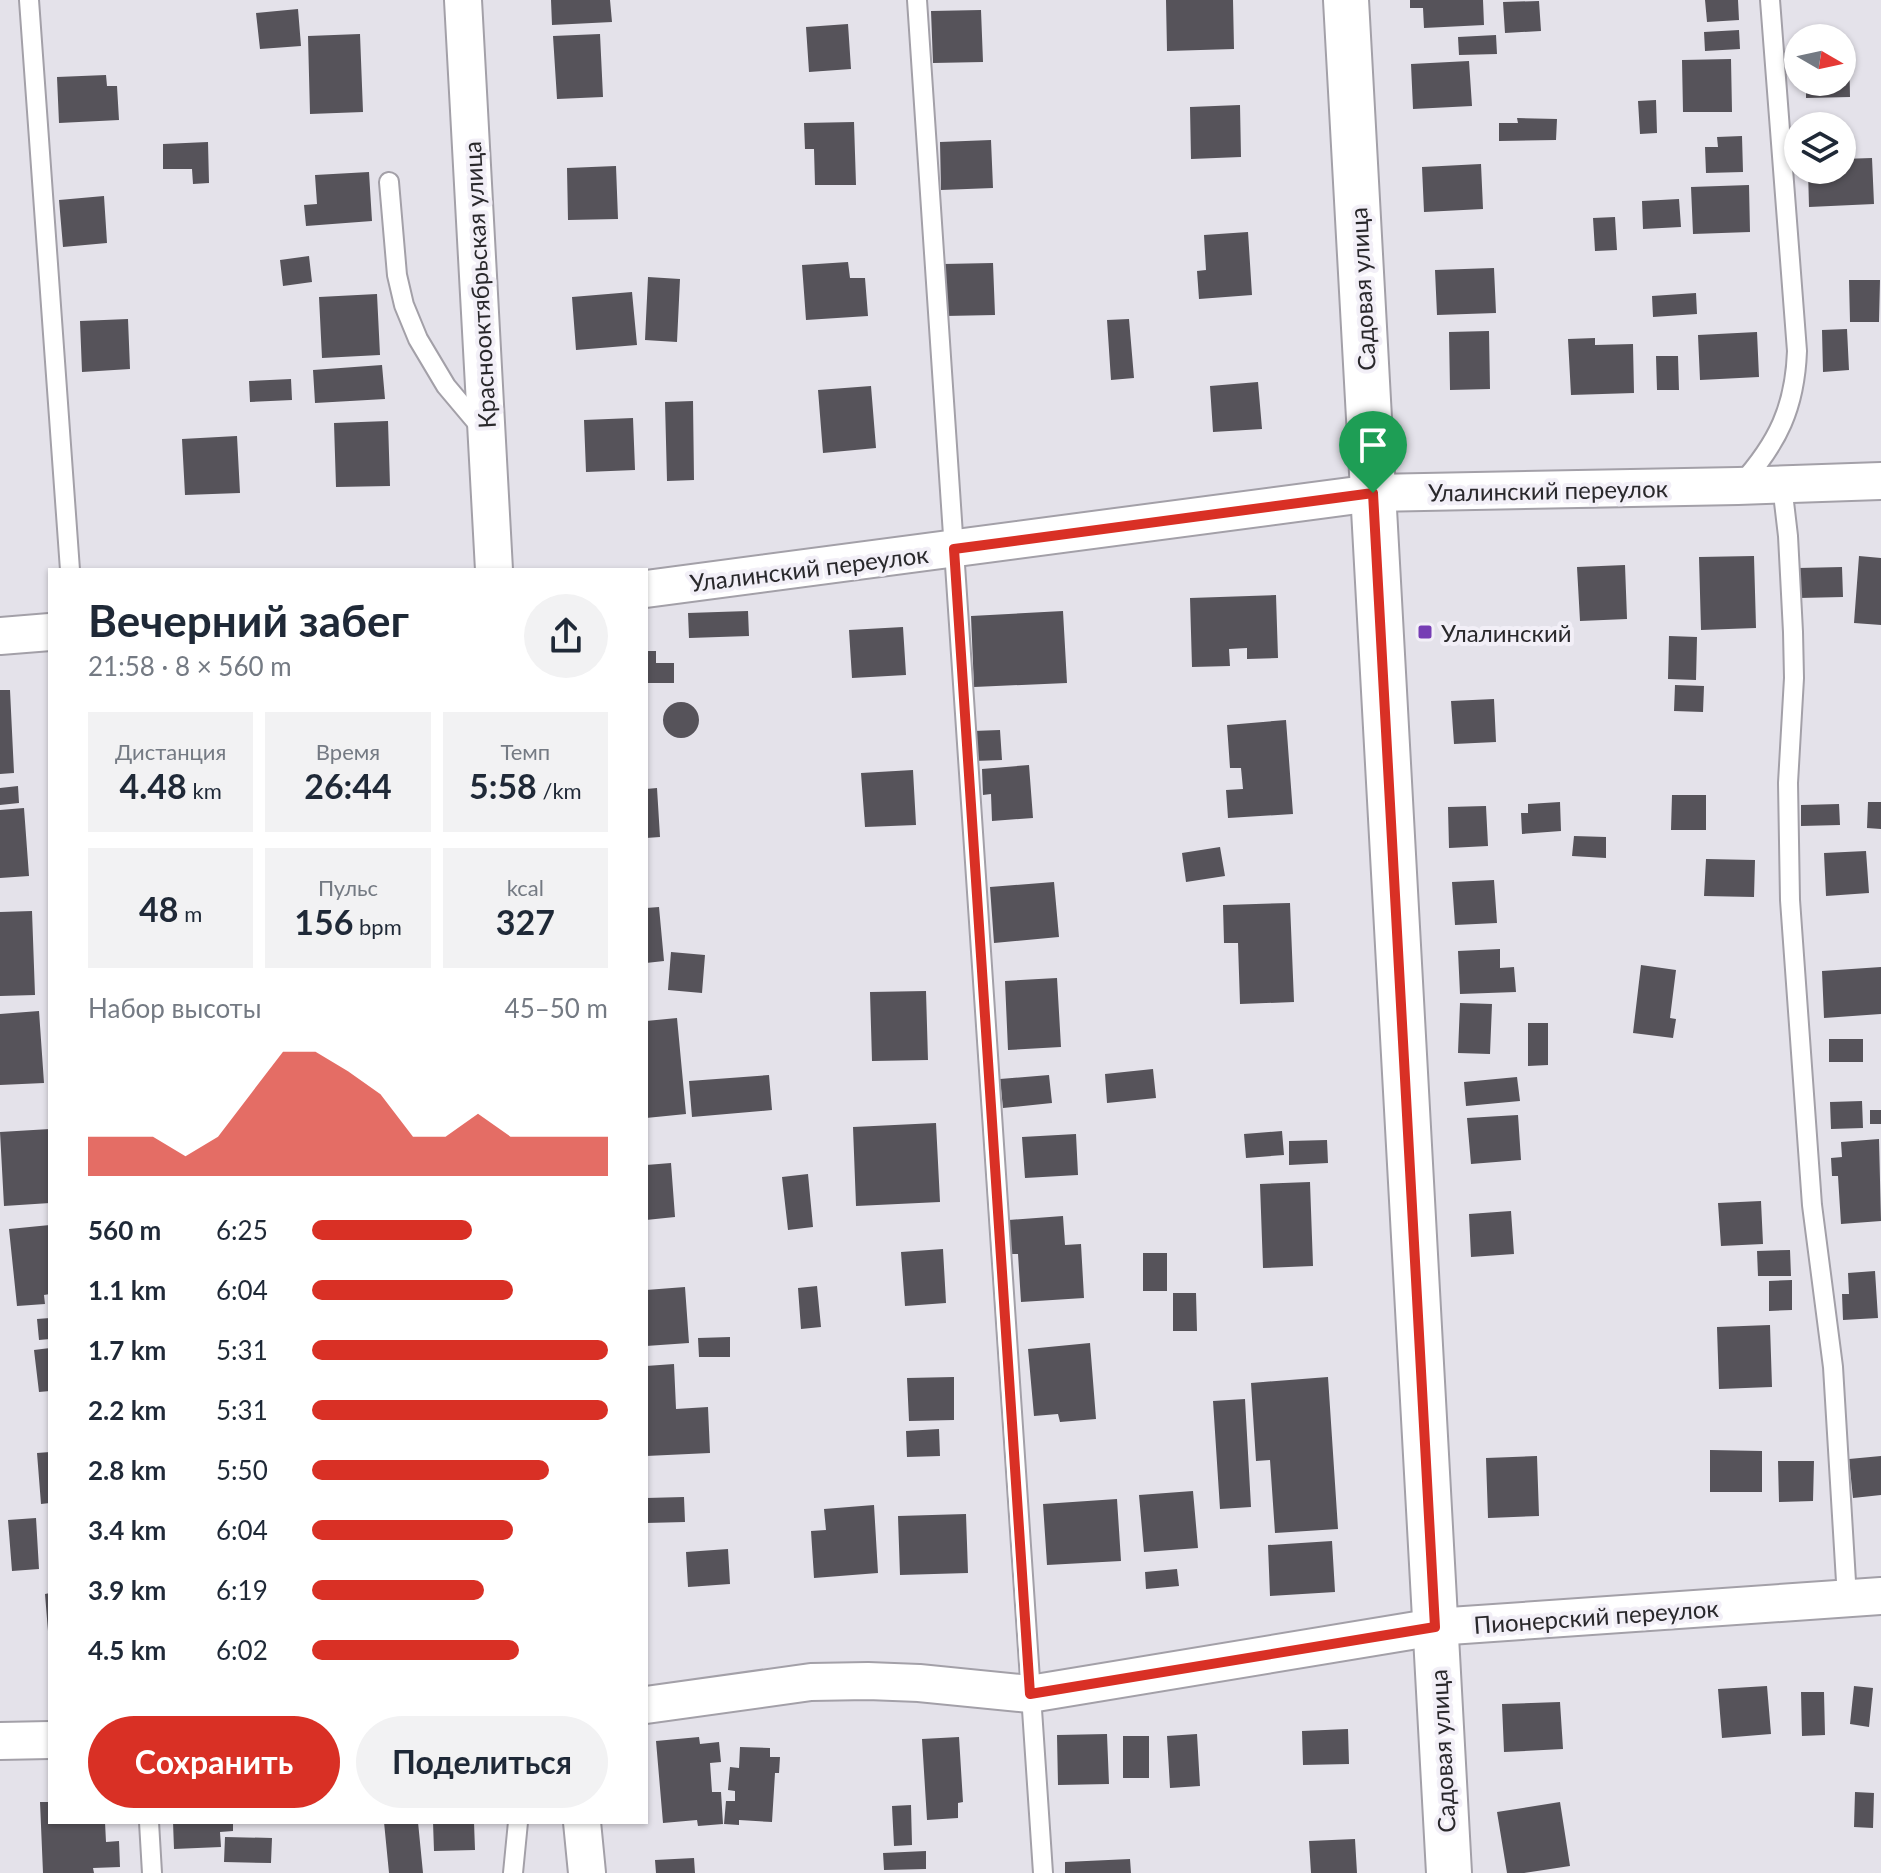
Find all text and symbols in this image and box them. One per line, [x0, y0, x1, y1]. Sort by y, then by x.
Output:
north arrow [1784, 24, 1856, 96]
map controls [1784, 24, 1856, 184]
button: layers [1784, 112, 1856, 184]
street label: Краснооктябрьская улица [457, 141, 501, 429]
street label: Садовая улица [1343, 207, 1381, 371]
pin [1339, 411, 1407, 493]
icon: arrive [1351, 423, 1395, 467]
street label: Улалинский переулок [1428, 473, 1669, 507]
street label: Улалинский переулок [688, 539, 930, 597]
text: Вечерний забег [88, 594, 409, 646]
button: share [524, 594, 608, 678]
place label: Улалинский [1441, 618, 1572, 647]
marker: Улалинский [1416, 623, 1434, 641]
text: 21:58 · 8 × 560 m [88, 650, 292, 682]
text: Дистанция [115, 738, 226, 765]
text: Время [316, 738, 380, 765]
text: Темп [500, 738, 550, 765]
text: 4.48 [120, 765, 187, 806]
text: 26:44 [304, 765, 392, 806]
text: 5:58 [469, 765, 537, 806]
text: km [187, 777, 222, 804]
text: /km [537, 777, 582, 804]
text: Пульс [318, 874, 378, 901]
text: kcal [507, 874, 544, 901]
text: 48 [139, 888, 179, 929]
text: m [179, 900, 202, 927]
text: 156 [294, 901, 353, 942]
text: 327 [496, 901, 555, 942]
text: bpm [353, 913, 402, 940]
text: Набор высоты [88, 992, 262, 1024]
text: 45–50 m [505, 992, 608, 1024]
text: 560 m [88, 1214, 161, 1246]
text: 6:25 [216, 1214, 268, 1246]
text: 1.1 km [88, 1274, 166, 1306]
text: 6:04 [216, 1274, 268, 1306]
text: 1.7 km [88, 1334, 166, 1366]
text: 5:31 [216, 1334, 268, 1366]
text: 2.2 km [88, 1394, 166, 1426]
text: 5:31 [216, 1394, 268, 1426]
text: 2.8 km [88, 1454, 166, 1486]
text: 5:50 [216, 1454, 268, 1486]
text: 3.4 km [88, 1514, 166, 1546]
text: 6:04 [216, 1514, 268, 1546]
text: 3.9 km [88, 1574, 166, 1606]
text: 6:19 [216, 1574, 268, 1606]
street label: Пионерский переулок [1473, 1593, 1720, 1639]
text: 4.5 km [88, 1634, 166, 1666]
text: 6:02 [216, 1634, 268, 1666]
street label: Садовая улица [1423, 1669, 1461, 1833]
button: Сохранить [88, 1716, 340, 1808]
button: Поделиться [356, 1716, 608, 1808]

